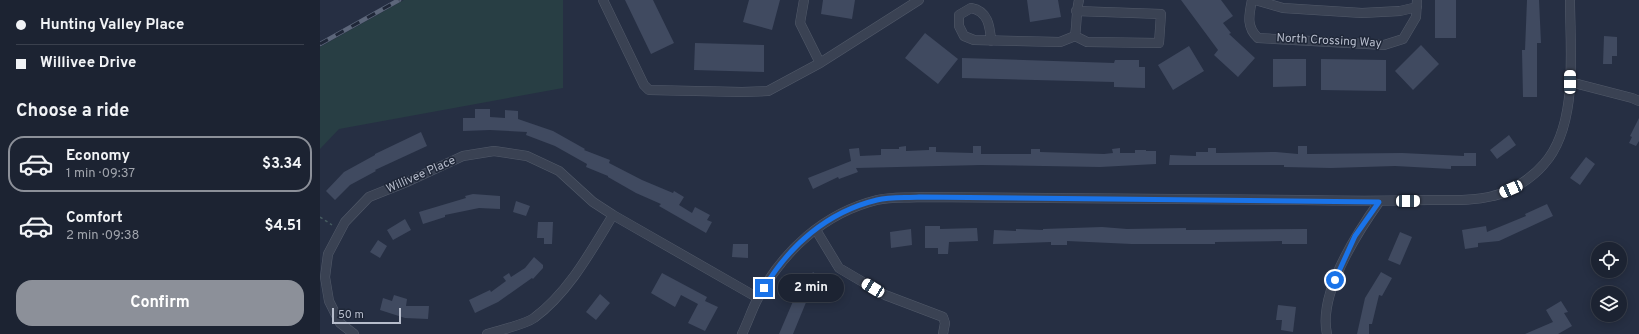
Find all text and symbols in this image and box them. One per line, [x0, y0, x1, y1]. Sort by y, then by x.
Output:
text: Hunting Valley Place [40, 16, 184, 35]
street label: North Crossing Way [1276, 30, 1382, 52]
text: Willivee Drive [40, 54, 136, 73]
car [1564, 70, 1576, 94]
text: Choose a ride [16, 100, 129, 123]
icon: car [18, 146, 54, 182]
text: Economy [66, 147, 130, 166]
street label: Willivee Place [384, 153, 458, 197]
text: $3.34 [262, 155, 302, 174]
text: 1 min · 09:37 [66, 166, 135, 182]
car [1498, 179, 1524, 199]
car [1396, 195, 1420, 207]
icon: car [18, 208, 54, 244]
text: Comfort [66, 209, 123, 228]
text: $4.51 [265, 217, 302, 236]
text: 2 min · 09:38 [66, 228, 140, 244]
map controls [1591, 242, 1627, 322]
button: locate [1591, 242, 1627, 278]
route start [1326, 271, 1344, 289]
callout: 2 min [778, 274, 844, 302]
car [860, 277, 886, 299]
route end [755, 279, 773, 297]
button: Confirm [16, 280, 304, 326]
text: 2 min [794, 280, 828, 296]
button: layers [1591, 286, 1627, 322]
scale bar [332, 306, 401, 325]
text: 50 m [338, 308, 364, 322]

